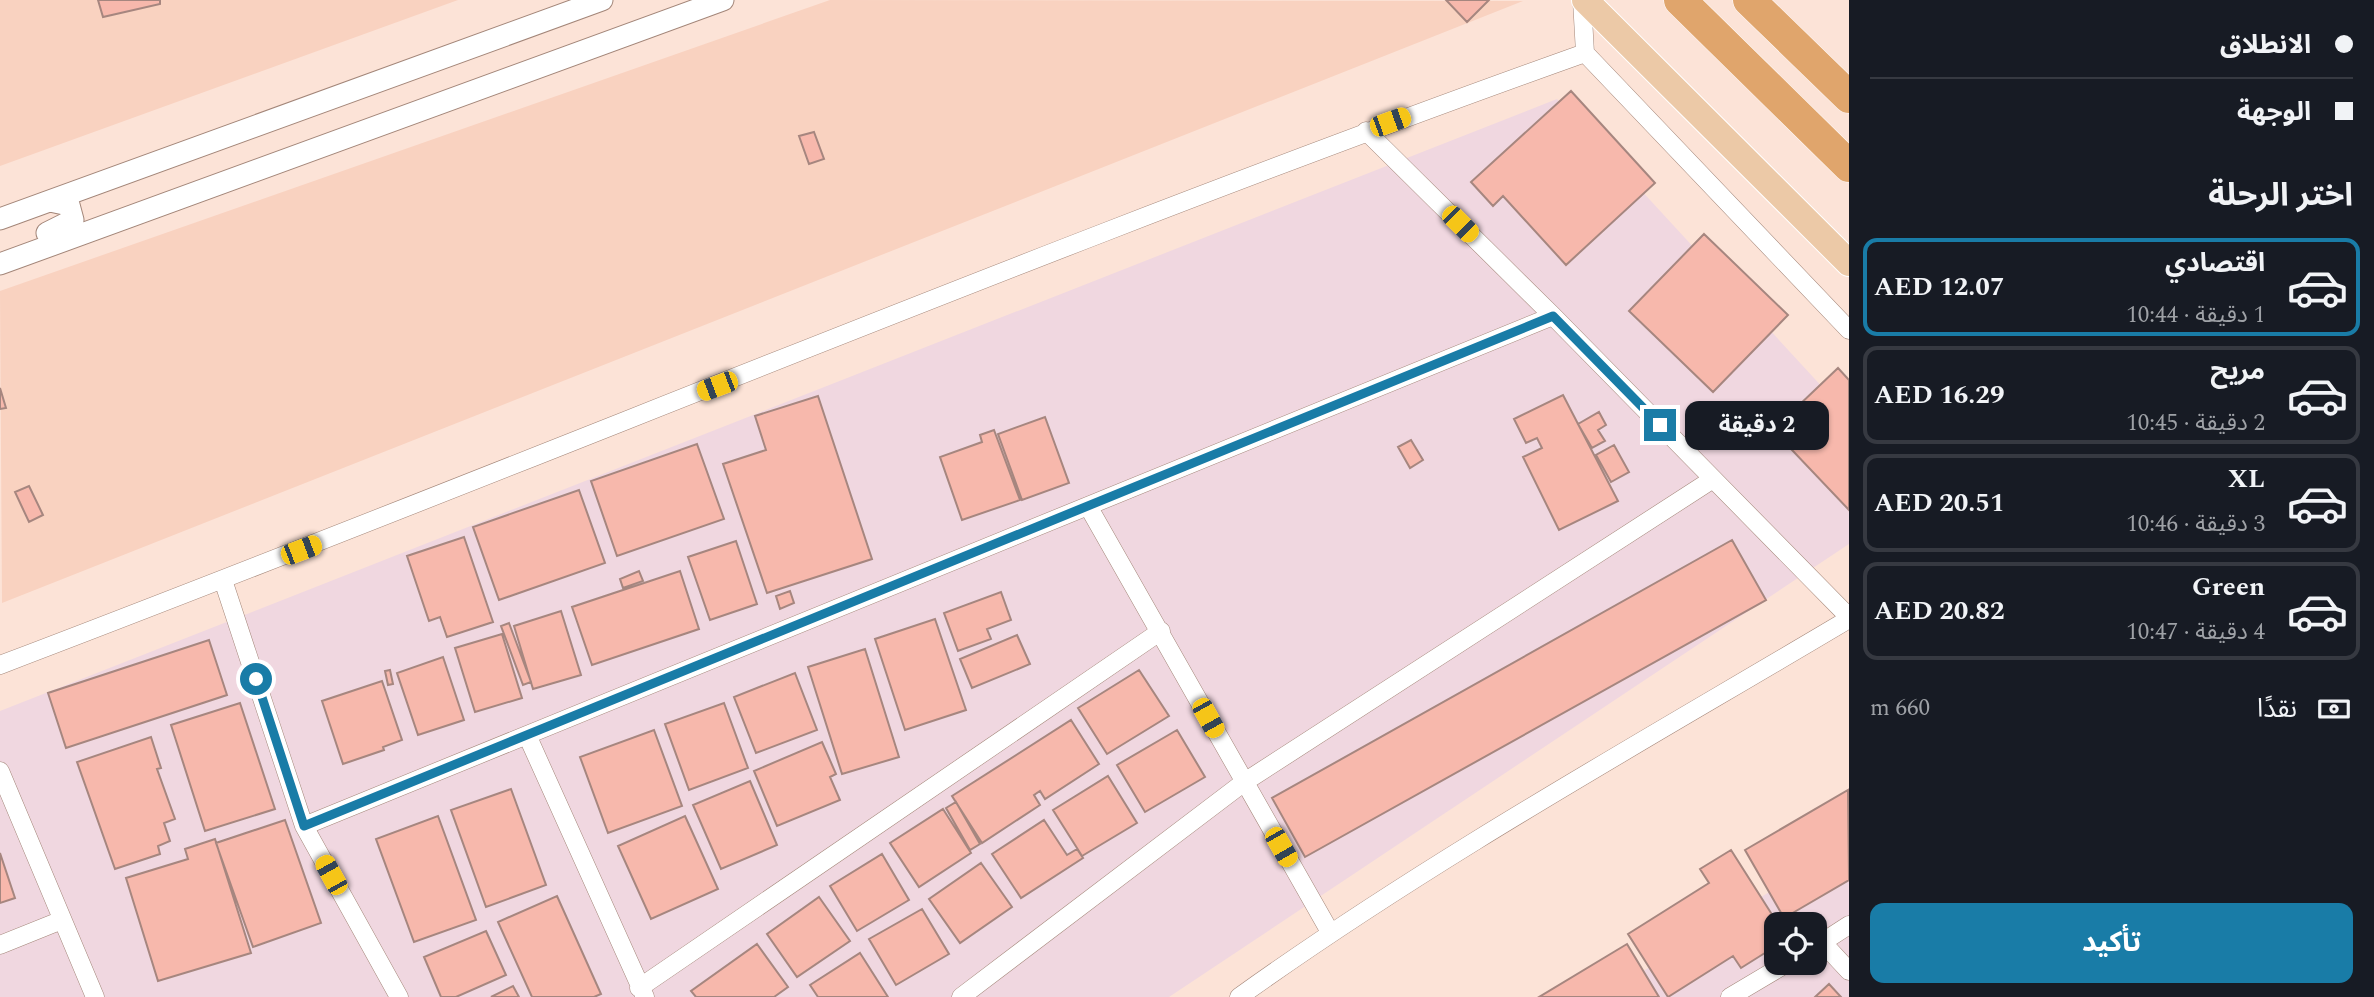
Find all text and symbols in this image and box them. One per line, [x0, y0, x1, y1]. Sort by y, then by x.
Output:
text: الانطلاق [2220, 25, 2311, 65]
text: الوجهة [2237, 92, 2311, 132]
car [1367, 105, 1414, 139]
text: اختر الرحلة [2208, 171, 2353, 220]
car [1438, 202, 1483, 246]
text: اقتصادي [2165, 243, 2265, 283]
icon: car [2286, 256, 2349, 319]
text: AED 12.07 [1874, 267, 2005, 307]
text: 1 دقيقة · 10:44 [2126, 298, 2265, 333]
text: مريح [2210, 351, 2265, 391]
icon: car [2286, 364, 2349, 427]
car [694, 369, 741, 403]
text: AED 16.29 [1874, 375, 2005, 415]
callout: 2 دقيقة [1684, 400, 1828, 450]
text: 2 دقيقة · 10:45 [2126, 406, 2265, 441]
text: 2 دقيقة [1719, 408, 1795, 443]
route end [1644, 409, 1676, 441]
text: XL [2228, 459, 2265, 499]
icon: car [2286, 472, 2349, 535]
text: AED 20.51 [1874, 483, 2005, 523]
text: 3 دقيقة · 10:46 [2126, 507, 2265, 542]
car [278, 533, 325, 567]
text: Green [2192, 567, 2265, 607]
icon: car [2286, 580, 2349, 643]
text: AED 20.82 [1874, 591, 2005, 631]
text: 4 دقيقة · 10:47 [2126, 615, 2265, 650]
route start [240, 663, 272, 695]
text: نقدًا [2257, 689, 2297, 729]
icon: cash [2315, 690, 2353, 728]
text: 660 m [1870, 691, 1930, 726]
car [1189, 695, 1228, 741]
car [1262, 824, 1301, 870]
car [312, 852, 351, 898]
button: تأكيد [1870, 903, 2353, 983]
map controls [1764, 912, 1827, 975]
button: locate [1764, 912, 1827, 975]

